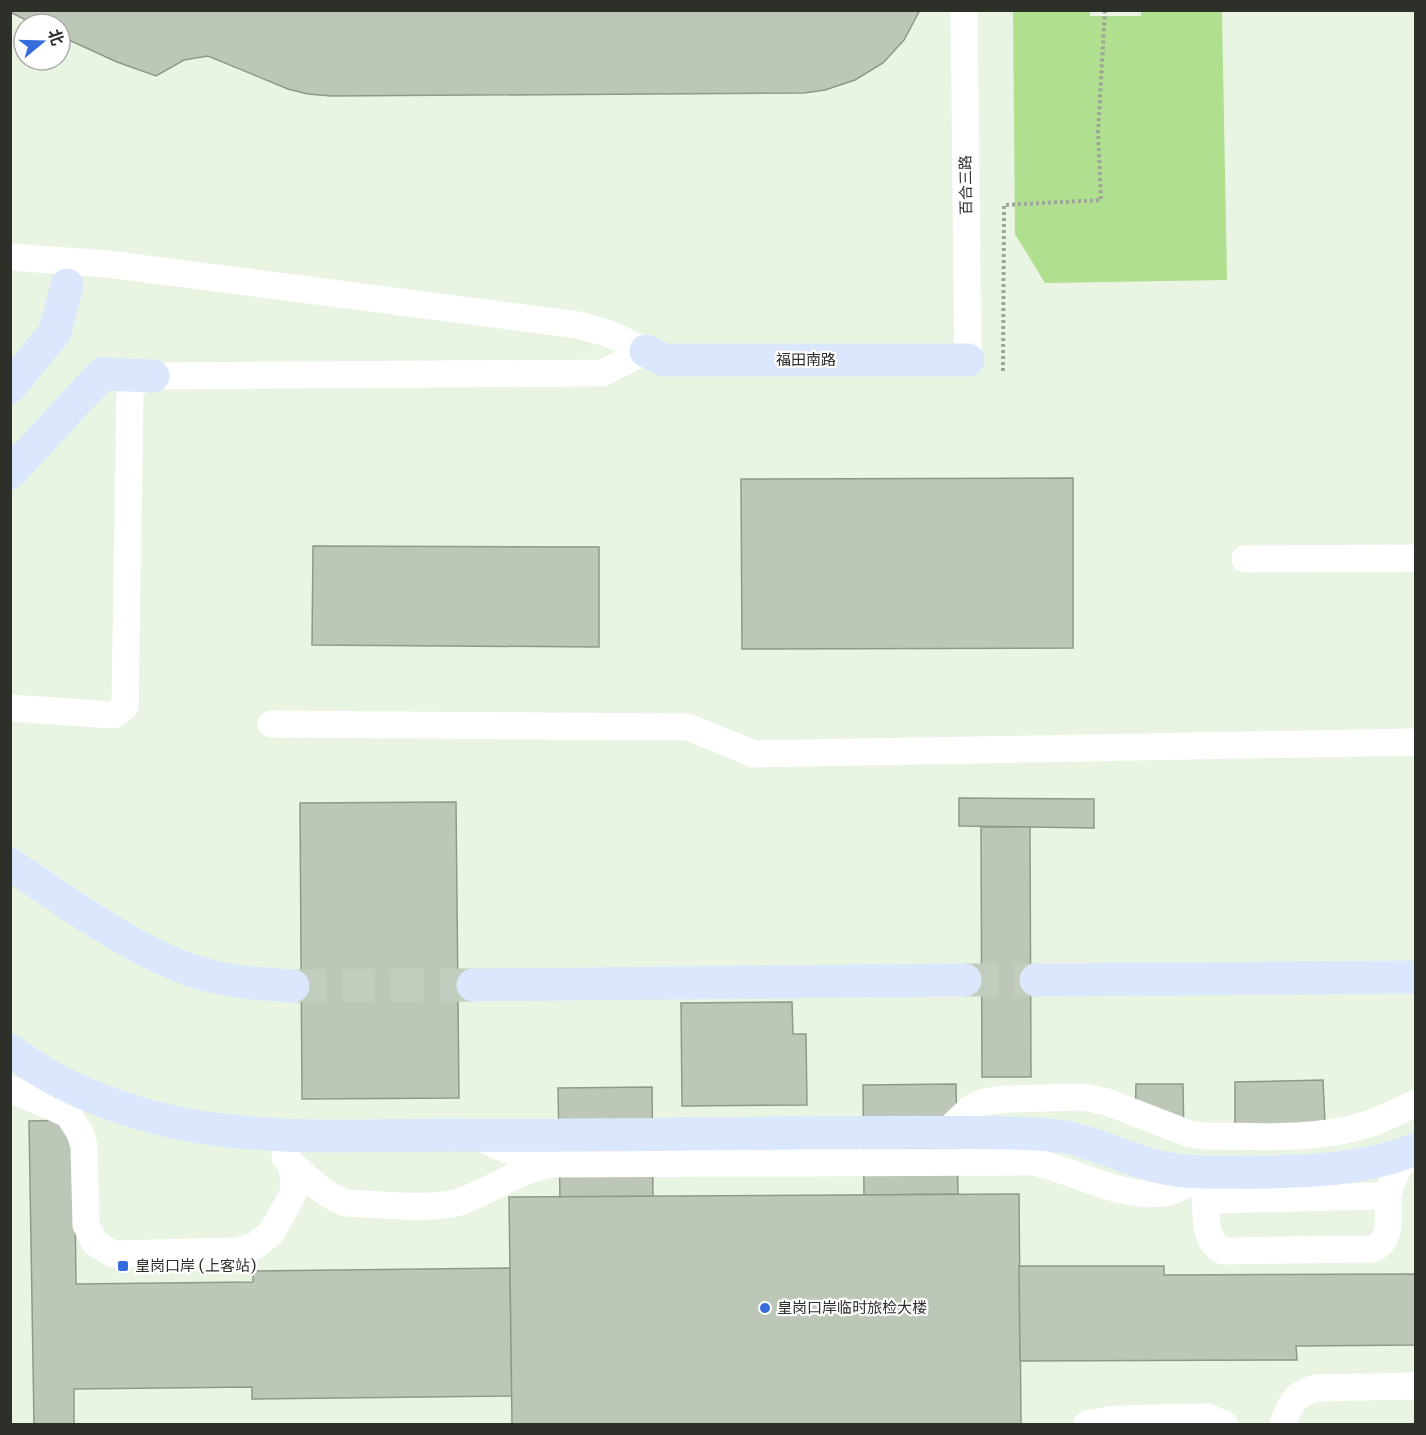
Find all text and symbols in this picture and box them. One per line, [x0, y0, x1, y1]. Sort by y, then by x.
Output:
north arrow [12, 12, 72, 72]
text: 北 [44, 26, 68, 48]
street label: 百合三路 [955, 155, 976, 215]
street label: 福田南路 [776, 350, 836, 369]
place label: 皇岗口岸 (上客站) [135, 1256, 256, 1275]
marker: 皇岗口岸 (上客站) [116, 1259, 130, 1273]
place label: 皇岗口岸临时旅检大楼 [777, 1298, 927, 1317]
marker: 皇岗口岸临时旅检大楼 [758, 1301, 772, 1315]

